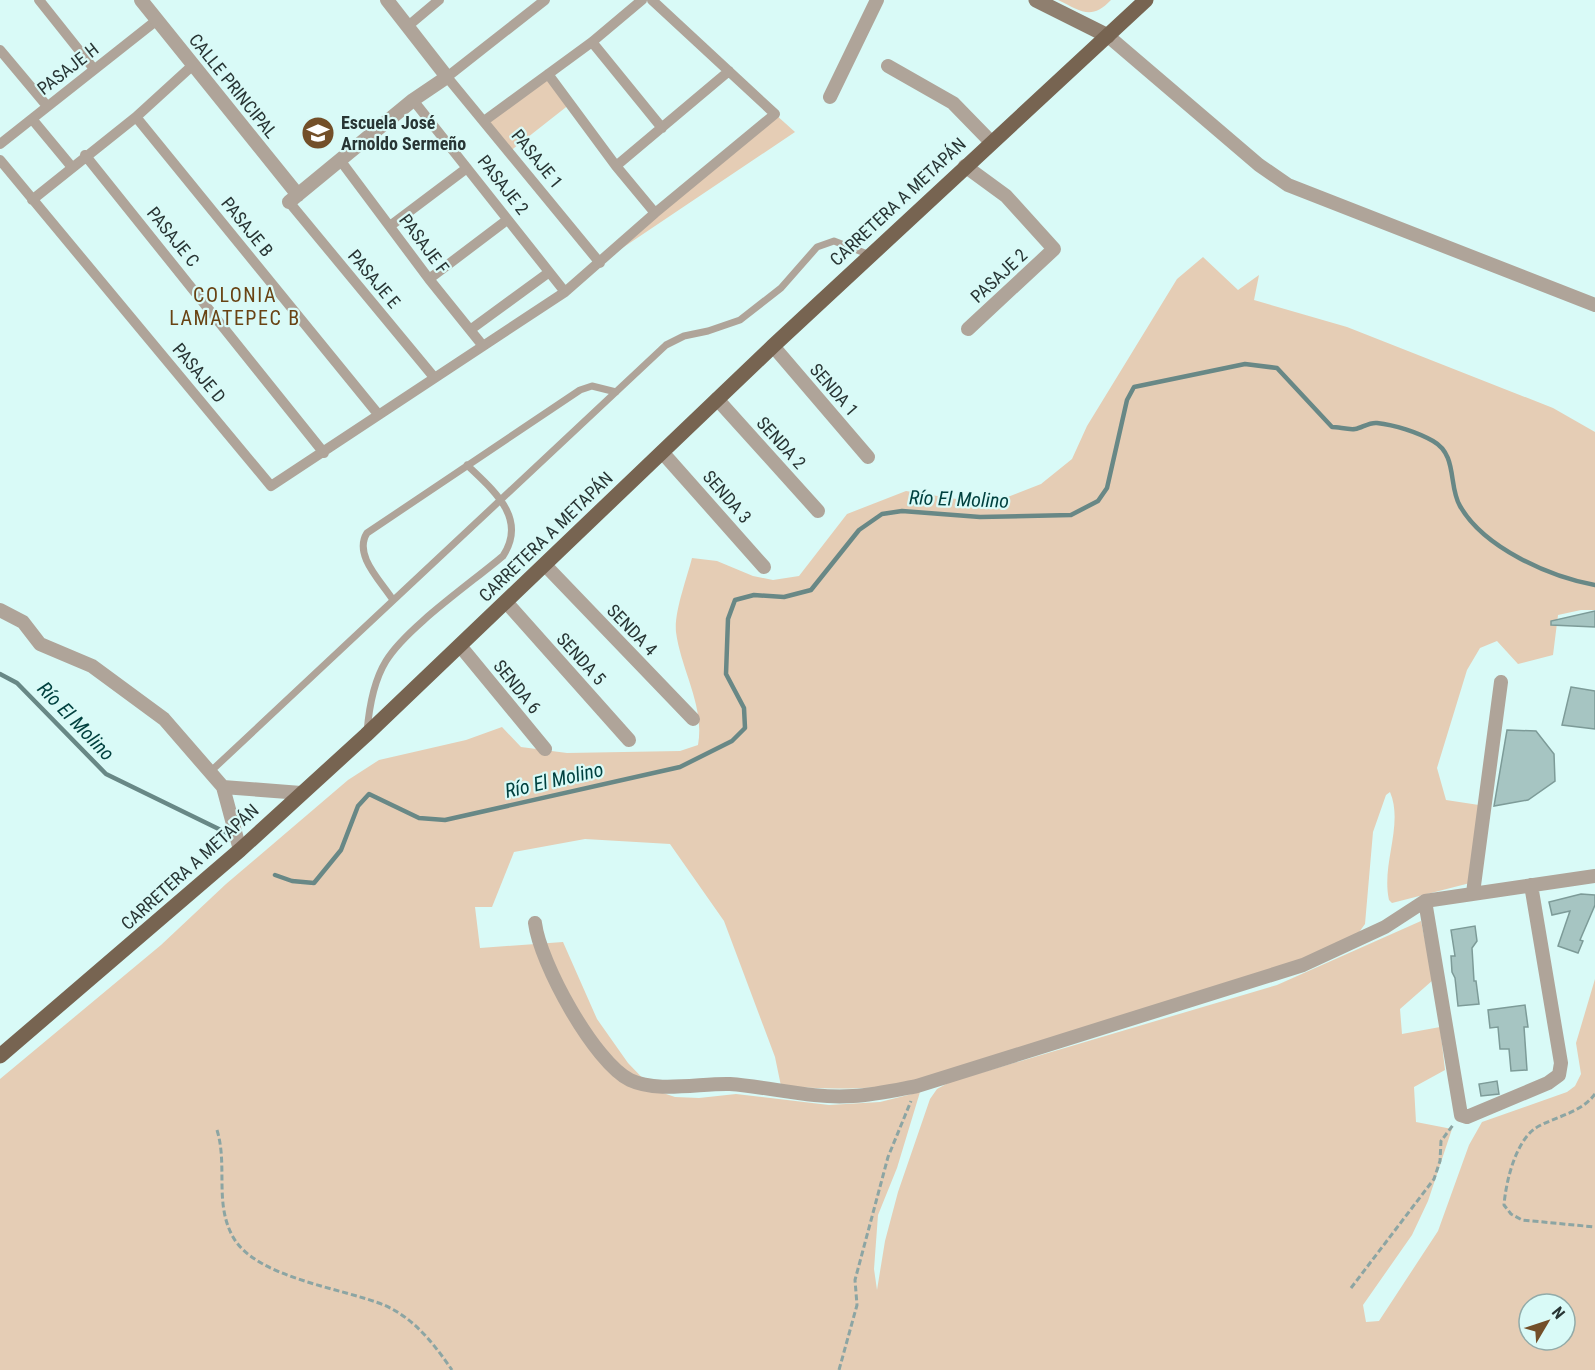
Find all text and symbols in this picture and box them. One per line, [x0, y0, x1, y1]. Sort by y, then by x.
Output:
street label: CALLE PRINCIPAL [185, 29, 282, 143]
street label: PASAJE H [33, 38, 102, 99]
place label: Escuela José Arnoldo Sermeño [341, 112, 466, 154]
school or university icon: Escuela José Arnoldo Sermeño [300, 115, 336, 151]
street label: PASAJE 1 [507, 125, 567, 192]
street label: CARRETERA A METAPÁN [825, 133, 970, 270]
street label: PASAJE 2 [474, 151, 533, 219]
street label: PASAJE B [217, 193, 278, 261]
street label: PASAJE C [143, 203, 204, 271]
street label: PASAJE F [395, 210, 454, 278]
street label: PASAJE 2 [966, 244, 1031, 307]
street label: PASAJE E [344, 245, 405, 312]
district label: COLONIA LAMATEPEC B [169, 283, 301, 330]
street label: PASAJE D [169, 339, 230, 407]
street label: SENDA 1 [806, 359, 863, 420]
street label: SENDA 2 [753, 412, 810, 473]
street label: SENDA 3 [699, 466, 756, 527]
street label: CARRETERA A METAPÁN [474, 467, 617, 606]
water label: Río El Molino [908, 485, 1010, 513]
street label: SENDA 4 [603, 600, 662, 660]
street label: SENDA 5 [553, 628, 610, 689]
street label: SENDA 6 [489, 656, 545, 718]
water label: Río El Molino [33, 677, 119, 765]
water label: Río El Molino [502, 757, 606, 803]
street label: CARRETERA A METAPÁN [117, 799, 263, 934]
north arrow [1517, 1292, 1577, 1352]
text: N [1548, 1303, 1569, 1323]

